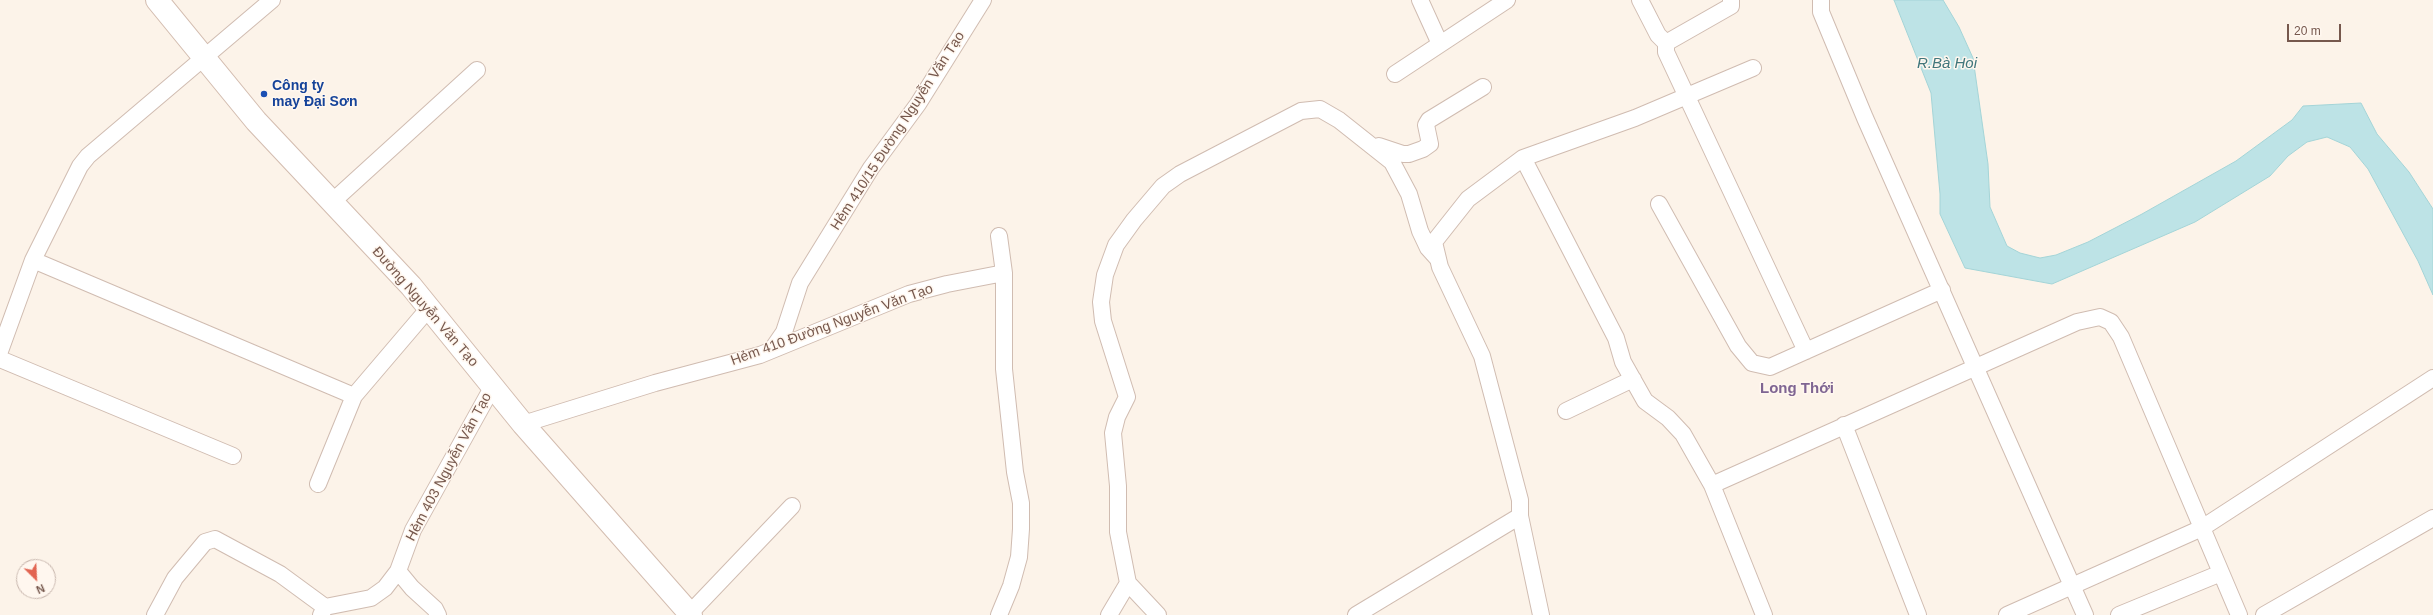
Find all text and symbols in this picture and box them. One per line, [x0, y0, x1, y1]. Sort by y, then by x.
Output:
scale bar [2289, 16, 2343, 42]
text: 20 m [2294, 24, 2321, 38]
street label: Hẻm 410/15 Đường Nguyễn Văn Tạo [827, 29, 969, 233]
water label: R.Bà Hoi [1917, 55, 1977, 73]
place label: Công ty may Đại Sơn [272, 78, 357, 110]
marker: Công ty may Đại Sơn [259, 89, 269, 99]
street label: Đường Nguyễn Văn Tạo [368, 244, 482, 370]
street label: Hẻm 410 Đường Nguyễn Văn Tạo [729, 281, 935, 369]
district label: Long Thới [1760, 380, 1834, 398]
street label: Hẻm 403 Nguyễn Văn Tạo [403, 390, 495, 544]
north arrow [16, 559, 56, 599]
text: N [34, 582, 47, 596]

